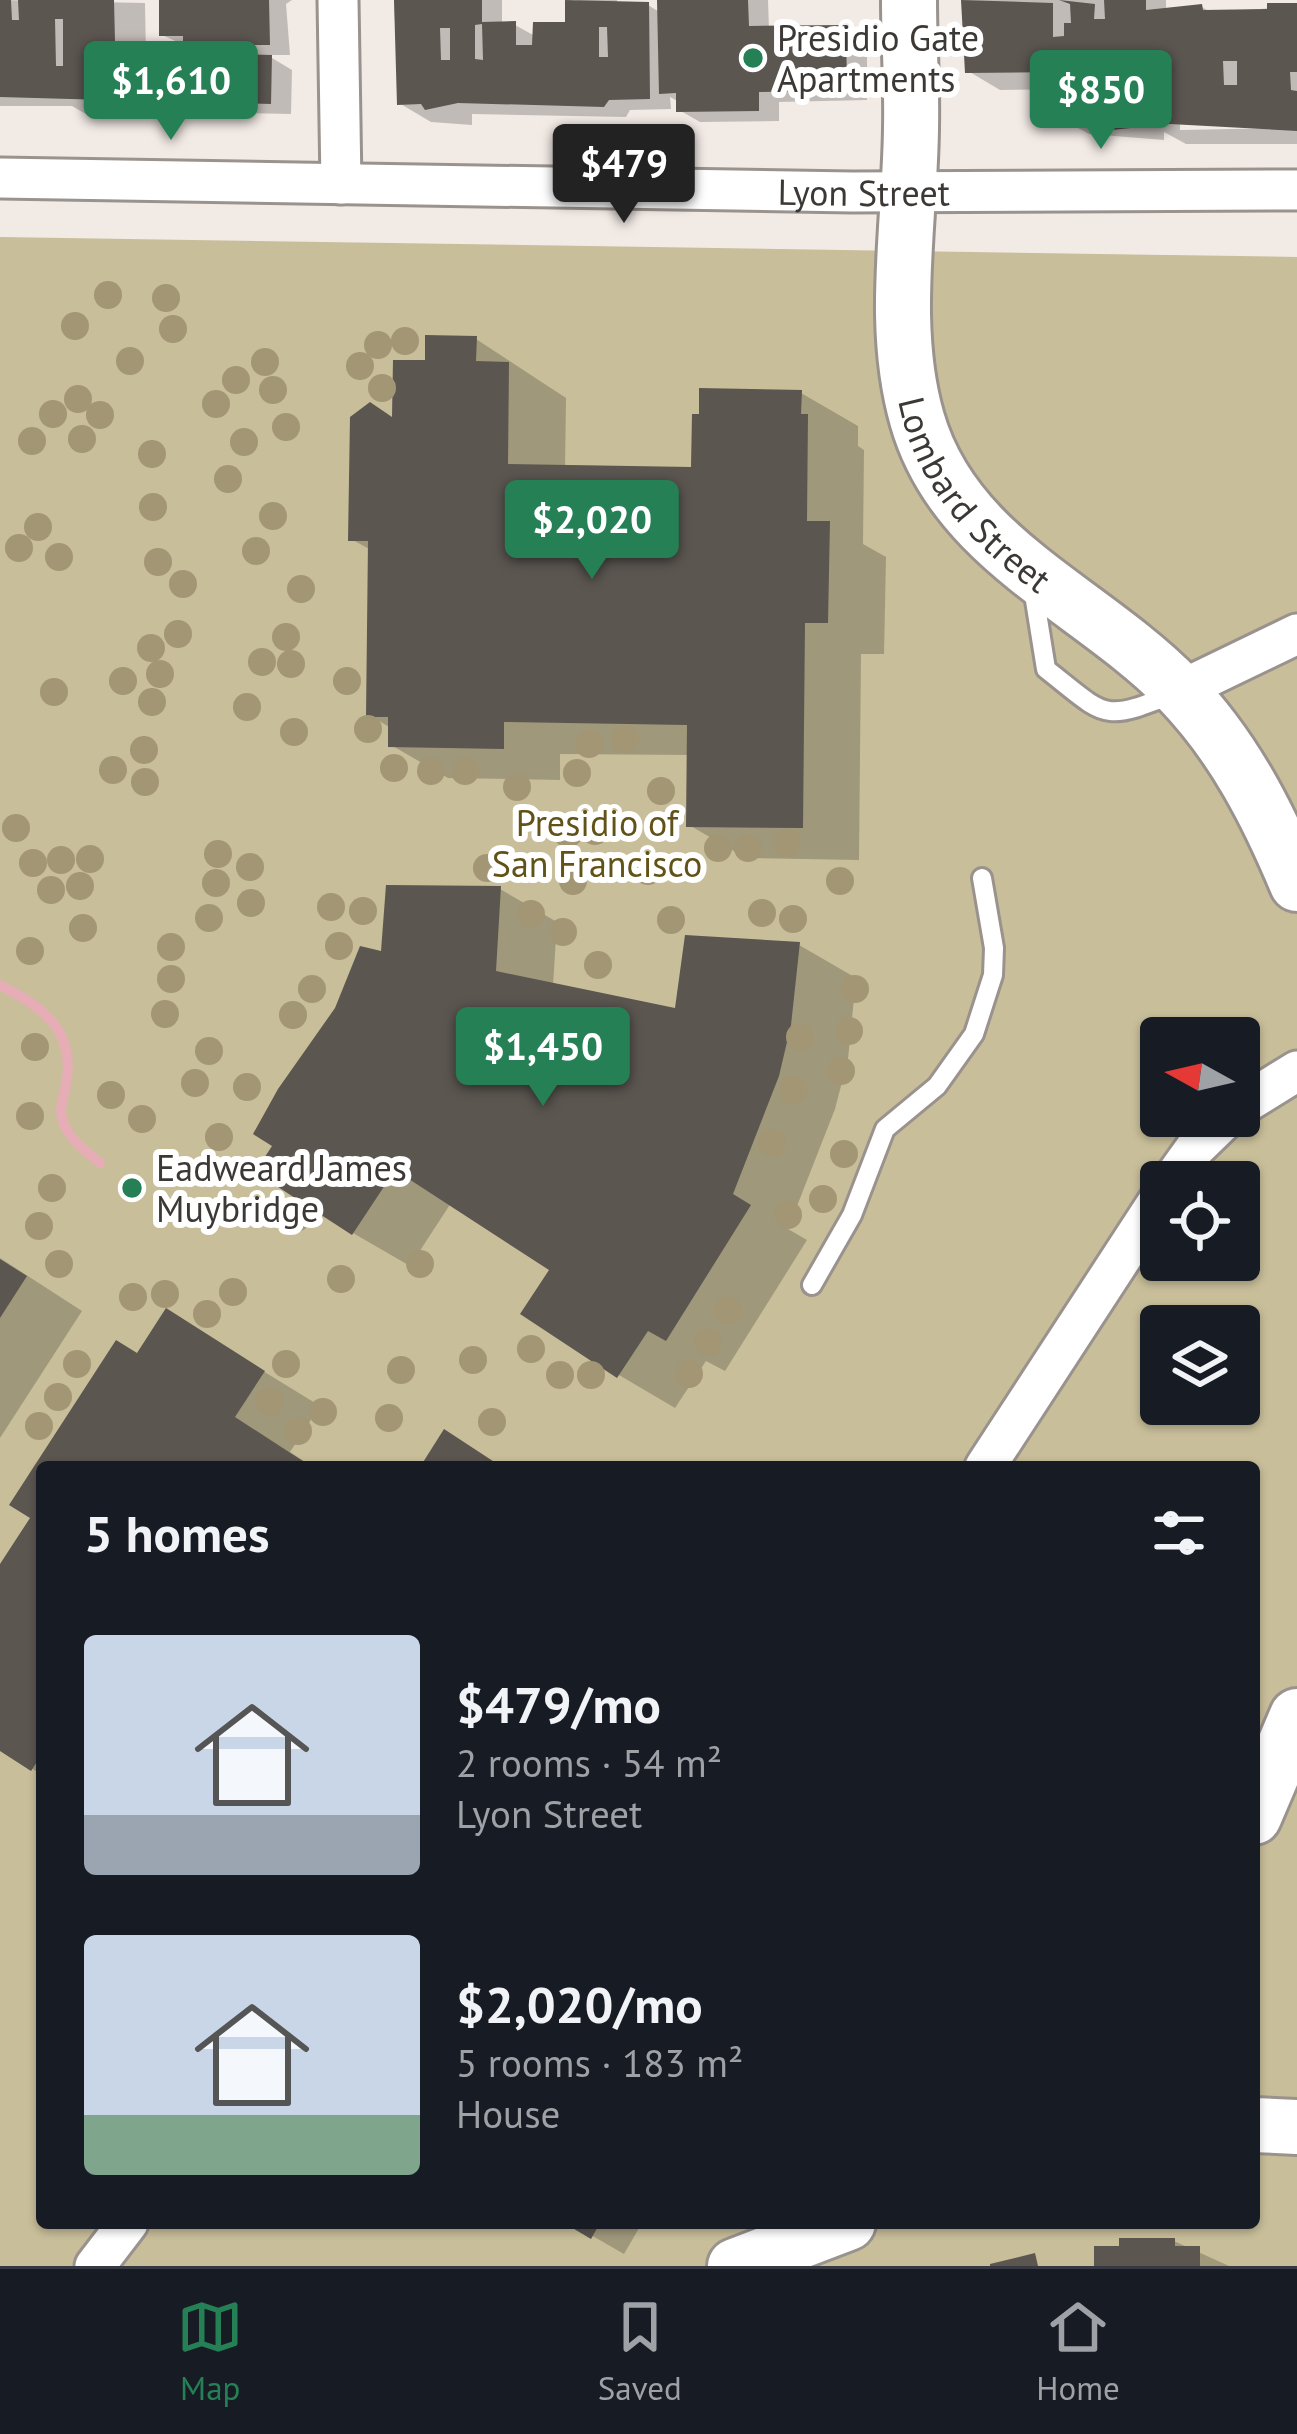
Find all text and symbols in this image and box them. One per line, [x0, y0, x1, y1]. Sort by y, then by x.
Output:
place label: Presidio Gate Apartments [777, 14, 979, 102]
pin: $1,610 [73, 41, 269, 143]
marker: Presidio Gate Apartments [740, 45, 766, 71]
pin: $850 [1030, 50, 1172, 152]
text: $1,610 [111, 54, 231, 105]
text: $850 [1057, 63, 1145, 114]
pin: $479 [553, 124, 695, 226]
text: $479 [580, 137, 668, 188]
street label: Lyon Street [777, 167, 950, 216]
street label: Lombard Street [889, 392, 1061, 602]
pin: $2,020 [494, 480, 690, 582]
text: $2,020 [532, 493, 652, 544]
park label: Presidio of San Francisco [492, 799, 702, 887]
pin: $1,450 [445, 1007, 641, 1109]
north arrow [1140, 1017, 1260, 1137]
map controls [1140, 1017, 1260, 1425]
text: $1,450 [483, 1020, 603, 1071]
place label: Eadweard James Muybridge [156, 1144, 407, 1232]
button: locate [1140, 1161, 1260, 1281]
marker: Eadweard James Muybridge [119, 1175, 145, 1201]
button: layers [1140, 1305, 1260, 1425]
text: 5 homes [84, 1500, 270, 1566]
icon: filters [1146, 1500, 1212, 1566]
text: $479/mo [456, 1671, 661, 1737]
icon: home [180, 1683, 324, 1827]
text: 2 rooms · 54 m² [456, 1737, 722, 1788]
text: Lyon Street [456, 1788, 642, 1839]
text: $2,020/mo [456, 1971, 703, 2037]
icon: home [180, 1983, 324, 2127]
text: 5 rooms · 183 m² [456, 2037, 743, 2088]
text: House [456, 2088, 560, 2139]
tab: Map [177, 2294, 243, 2409]
tab: Saved [598, 2294, 682, 2409]
tab: Home [1036, 2294, 1120, 2409]

